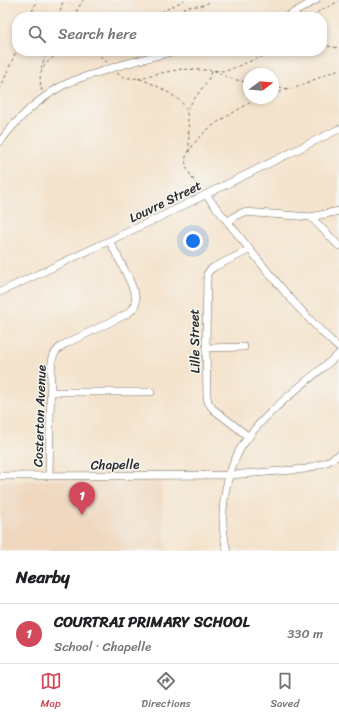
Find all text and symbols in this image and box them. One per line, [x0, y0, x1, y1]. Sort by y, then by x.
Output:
search box [12, 12, 327, 56]
text: Search here [58, 21, 137, 47]
icon: search [26, 23, 48, 45]
north arrow [243, 68, 279, 104]
street label: Louvre Street [125, 174, 206, 229]
your location [183, 231, 203, 251]
street label: Lille Street [182, 308, 207, 373]
street label: Costerton Avenue [26, 364, 53, 468]
street label: Chapelle [90, 453, 140, 476]
pin: 1 [69, 482, 95, 515]
text: Nearby [16, 562, 70, 592]
text: COURTRAI PRIMARY SCHOOL [54, 609, 250, 635]
text: 1 [26, 622, 32, 645]
text: 330 m [287, 622, 323, 645]
text: School · Chapelle [54, 635, 151, 658]
tab: Map [40, 670, 62, 713]
tab: Directions [141, 670, 191, 713]
tab: Saved [270, 670, 299, 713]

